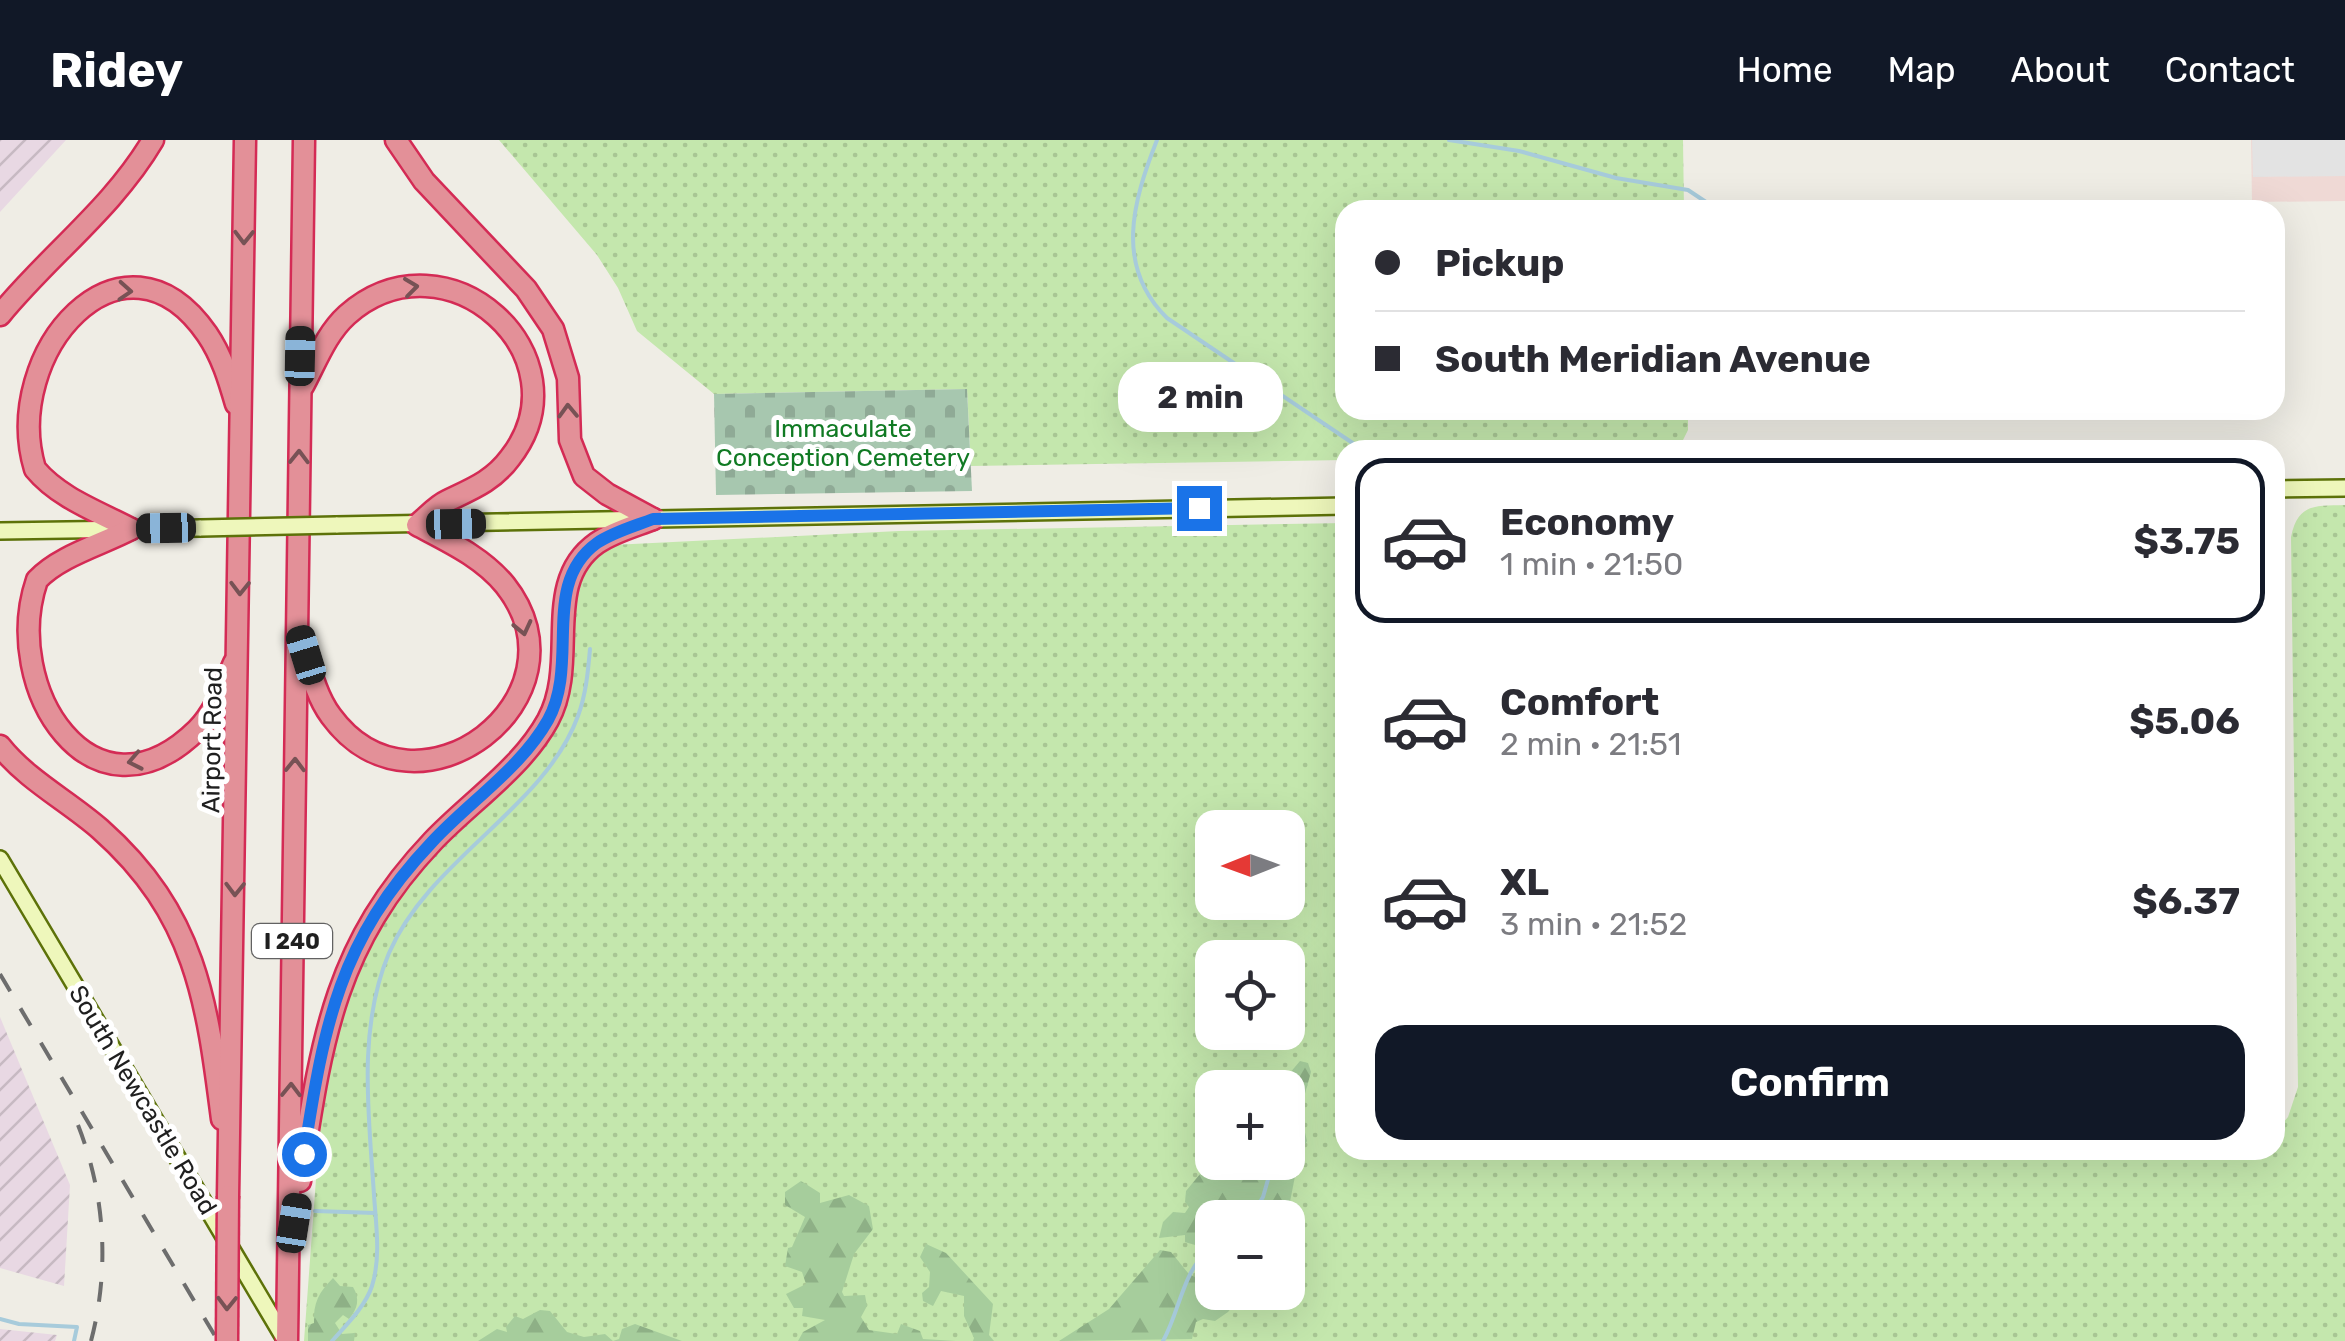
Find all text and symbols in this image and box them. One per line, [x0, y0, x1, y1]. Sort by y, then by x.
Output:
text: Ridey [50, 42, 183, 99]
text: Home [1737, 49, 1833, 91]
text: Map [1888, 49, 1956, 91]
text: About [2011, 49, 2110, 91]
text: Contact [2165, 49, 2295, 91]
one-way arrow [233, 230, 255, 246]
text: Pickup [1435, 240, 1564, 286]
one-way arrow [404, 277, 420, 298]
one-way arrow [117, 279, 133, 301]
car [284, 326, 316, 386]
text: South Meridian Avenue [1435, 336, 1871, 382]
callout: 2 min [1116, 363, 1282, 433]
text: 2 min [1157, 378, 1244, 416]
one-way arrow [558, 403, 579, 419]
park label: Immaculate Conception Cemetery [716, 414, 970, 472]
one-way arrow [288, 448, 310, 464]
route end [1177, 486, 1222, 531]
icon: car [1380, 496, 1470, 586]
text: Economy [1500, 499, 1674, 545]
car [426, 508, 486, 540]
car [136, 512, 196, 544]
text: $3.75 [2134, 518, 2240, 564]
text: 1 min · 21:50 [1500, 545, 1683, 583]
one-way arrow [229, 581, 250, 597]
one-way arrow [511, 619, 532, 636]
car [283, 622, 329, 688]
street label: Airport Road [196, 667, 228, 813]
icon: car [1380, 676, 1470, 766]
text: Comfort [1500, 679, 1659, 725]
text: $5.06 [2129, 698, 2240, 744]
text: 2 min · 21:51 [1500, 725, 1681, 763]
one-way arrow [127, 750, 143, 771]
one-way arrow [284, 756, 305, 772]
north arrow [1195, 810, 1305, 920]
map controls [1195, 810, 1305, 1310]
icon: car [1380, 856, 1470, 946]
text: XL [1500, 859, 1549, 905]
text: $6.37 [2132, 878, 2240, 924]
one-way arrow [224, 882, 246, 898]
text: 3 min · 21:52 [1500, 905, 1687, 943]
road number: I 240 [252, 924, 332, 958]
button: locate [1195, 940, 1305, 1050]
street label: South Newcastle Road [63, 980, 223, 1220]
button: Confirm [1375, 1025, 2245, 1140]
button: + [1195, 1070, 1305, 1180]
one-way arrow [280, 1081, 301, 1097]
route start [282, 1132, 327, 1177]
car [274, 1191, 314, 1255]
button: − [1195, 1200, 1305, 1310]
one-way arrow [216, 1296, 238, 1312]

